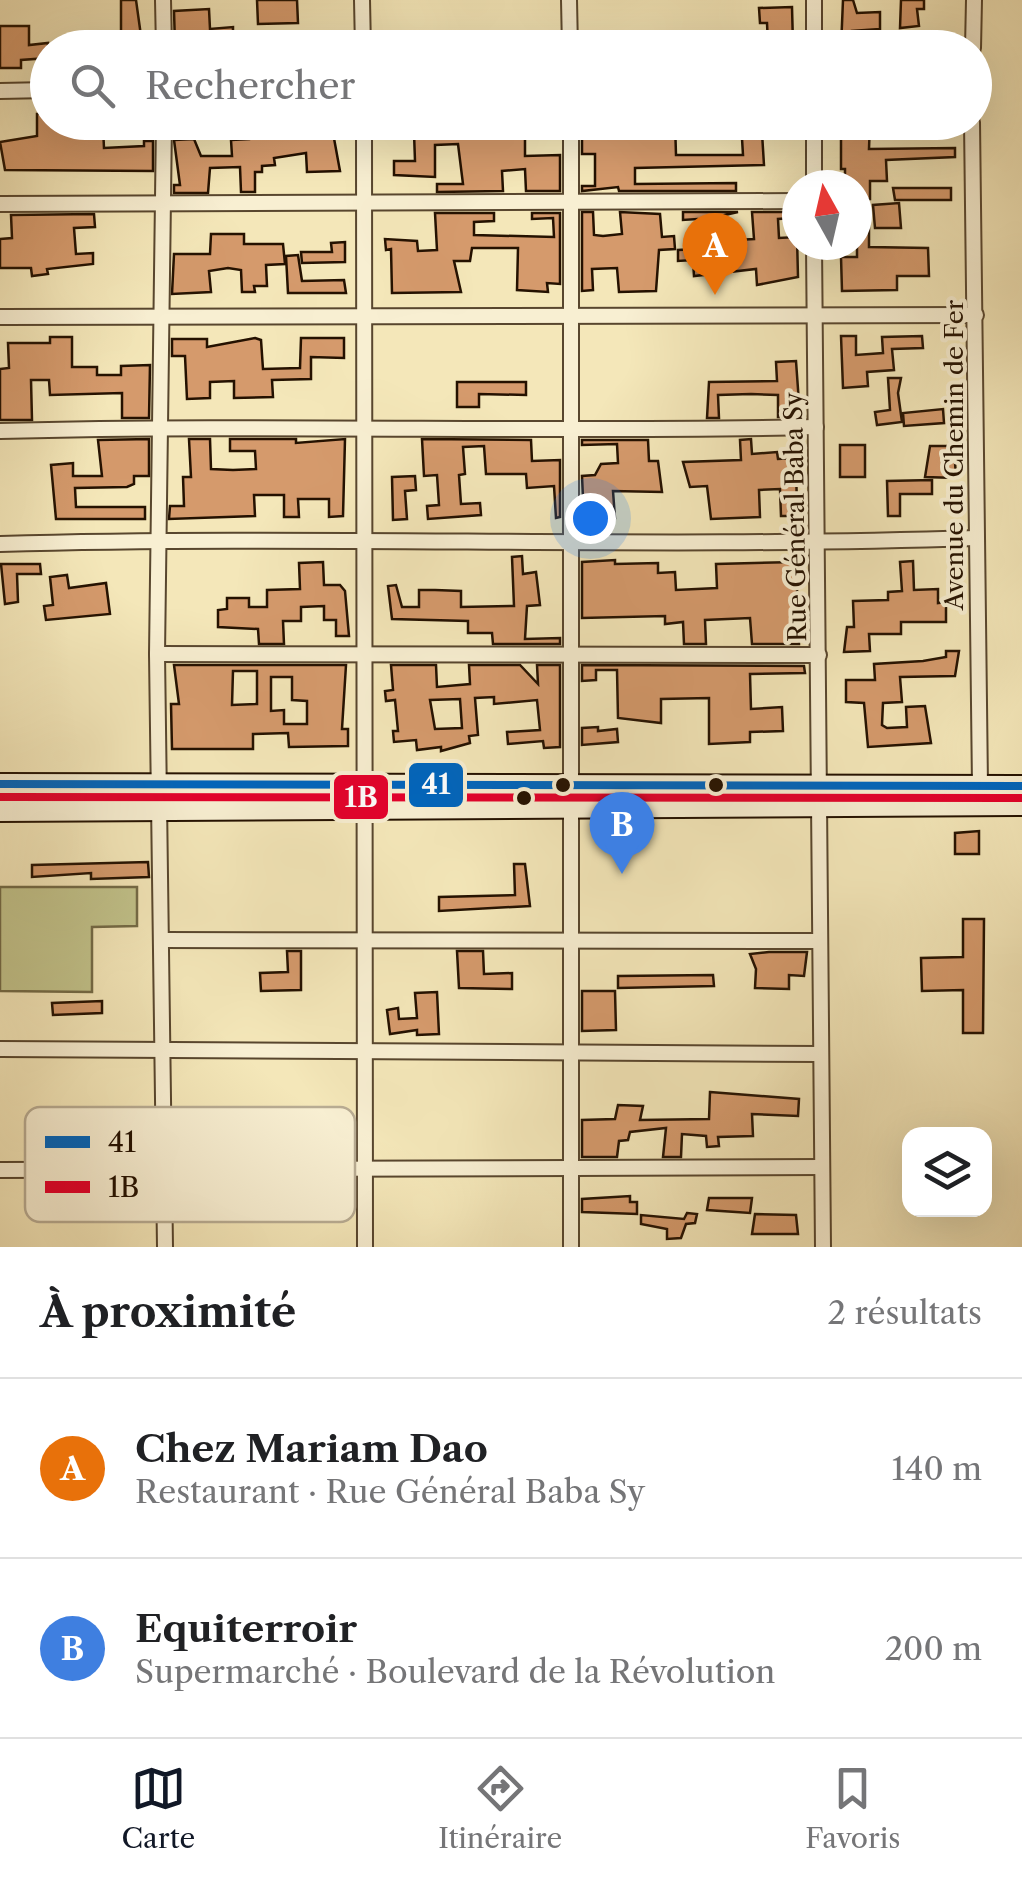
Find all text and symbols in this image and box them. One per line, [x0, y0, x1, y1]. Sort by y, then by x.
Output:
search box [30, 30, 992, 140]
icon: search [65, 58, 120, 113]
text: Rechercher [145, 62, 355, 109]
north arrow [782, 170, 872, 260]
pin: A [682, 212, 748, 295]
street label: Avenue du Chemin de Fer [939, 299, 970, 611]
street label: Rue Général Baba Sy [778, 391, 813, 642]
your location [565, 493, 616, 544]
line badge: 41 [407, 761, 465, 809]
text: 41 [421, 767, 451, 801]
line badge: 1B [332, 773, 390, 821]
unlabelled marker [553, 775, 573, 795]
unlabelled marker [706, 775, 726, 795]
text: 1B [344, 780, 378, 814]
unlabelled marker [514, 788, 534, 808]
pin: B [590, 792, 654, 874]
legend [25, 1107, 355, 1222]
text: 41 [108, 1125, 136, 1159]
map controls [902, 1127, 992, 1217]
button: layers [902, 1127, 992, 1217]
text: 1B [108, 1170, 139, 1204]
text: À proximité [40, 1286, 296, 1338]
text: 2 résultats [828, 1293, 982, 1332]
text: Chez Mariam Dao [135, 1425, 488, 1472]
text: A [60, 1449, 85, 1488]
text: 140 m [891, 1449, 982, 1488]
text: Restaurant · Rue Général Baba Sy [135, 1472, 645, 1511]
text: Equiterroir [135, 1605, 357, 1652]
text: B [61, 1629, 84, 1668]
text: 200 m [885, 1629, 982, 1668]
text: Supermarché · Boulevard de la Révolution [135, 1652, 775, 1691]
tab: Carte [122, 1761, 195, 1855]
tab: Itinéraire [438, 1761, 562, 1855]
tab: Favoris [805, 1761, 900, 1855]

